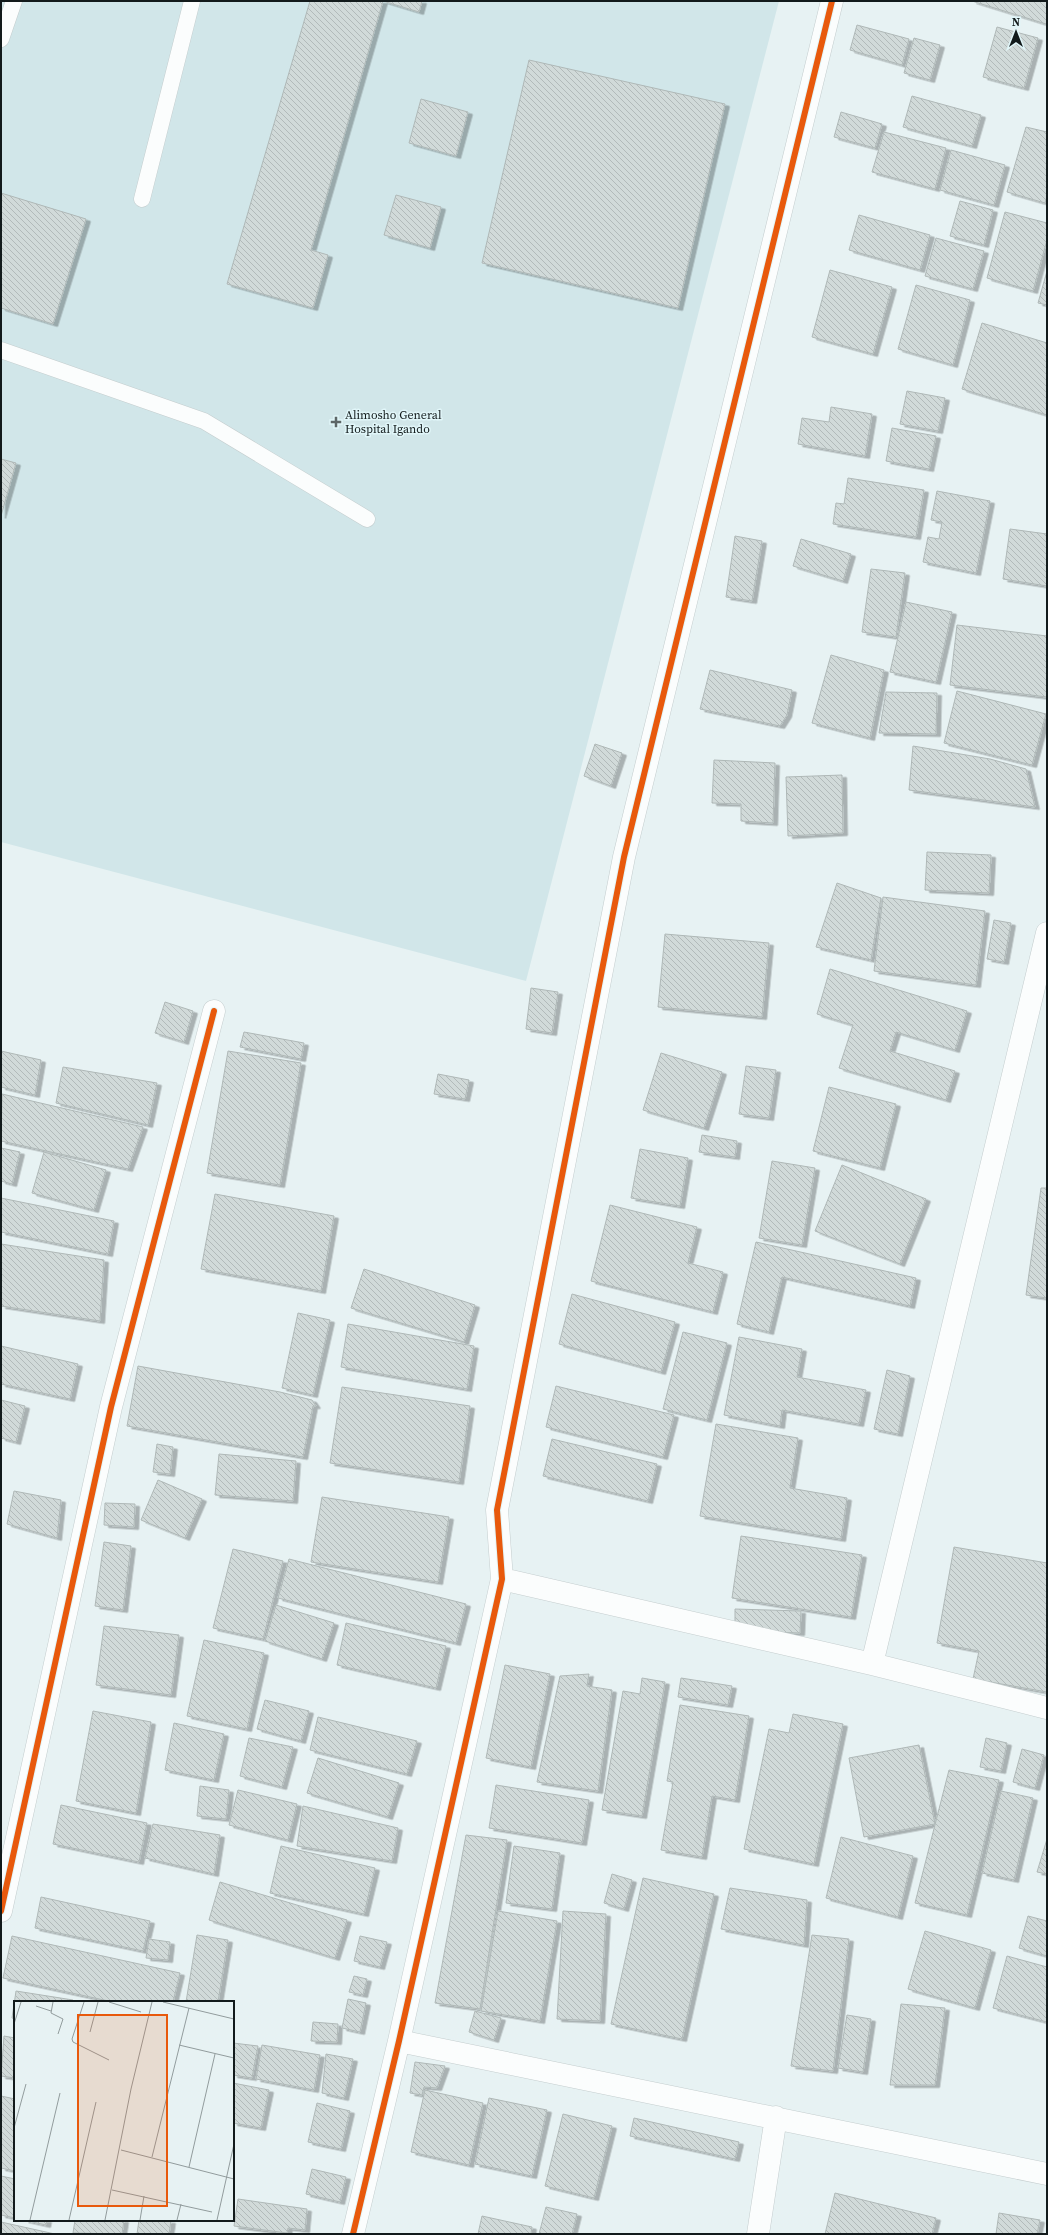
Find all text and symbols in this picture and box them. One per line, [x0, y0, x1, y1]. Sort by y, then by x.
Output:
north arrow [996, 12, 1036, 52]
text: N [1012, 15, 1020, 30]
place label: Alimosho General Hospital Igando [345, 407, 442, 437]
marker: Alimosho General Hospital Igando [330, 416, 342, 428]
inset map [14, 2001, 234, 2221]

